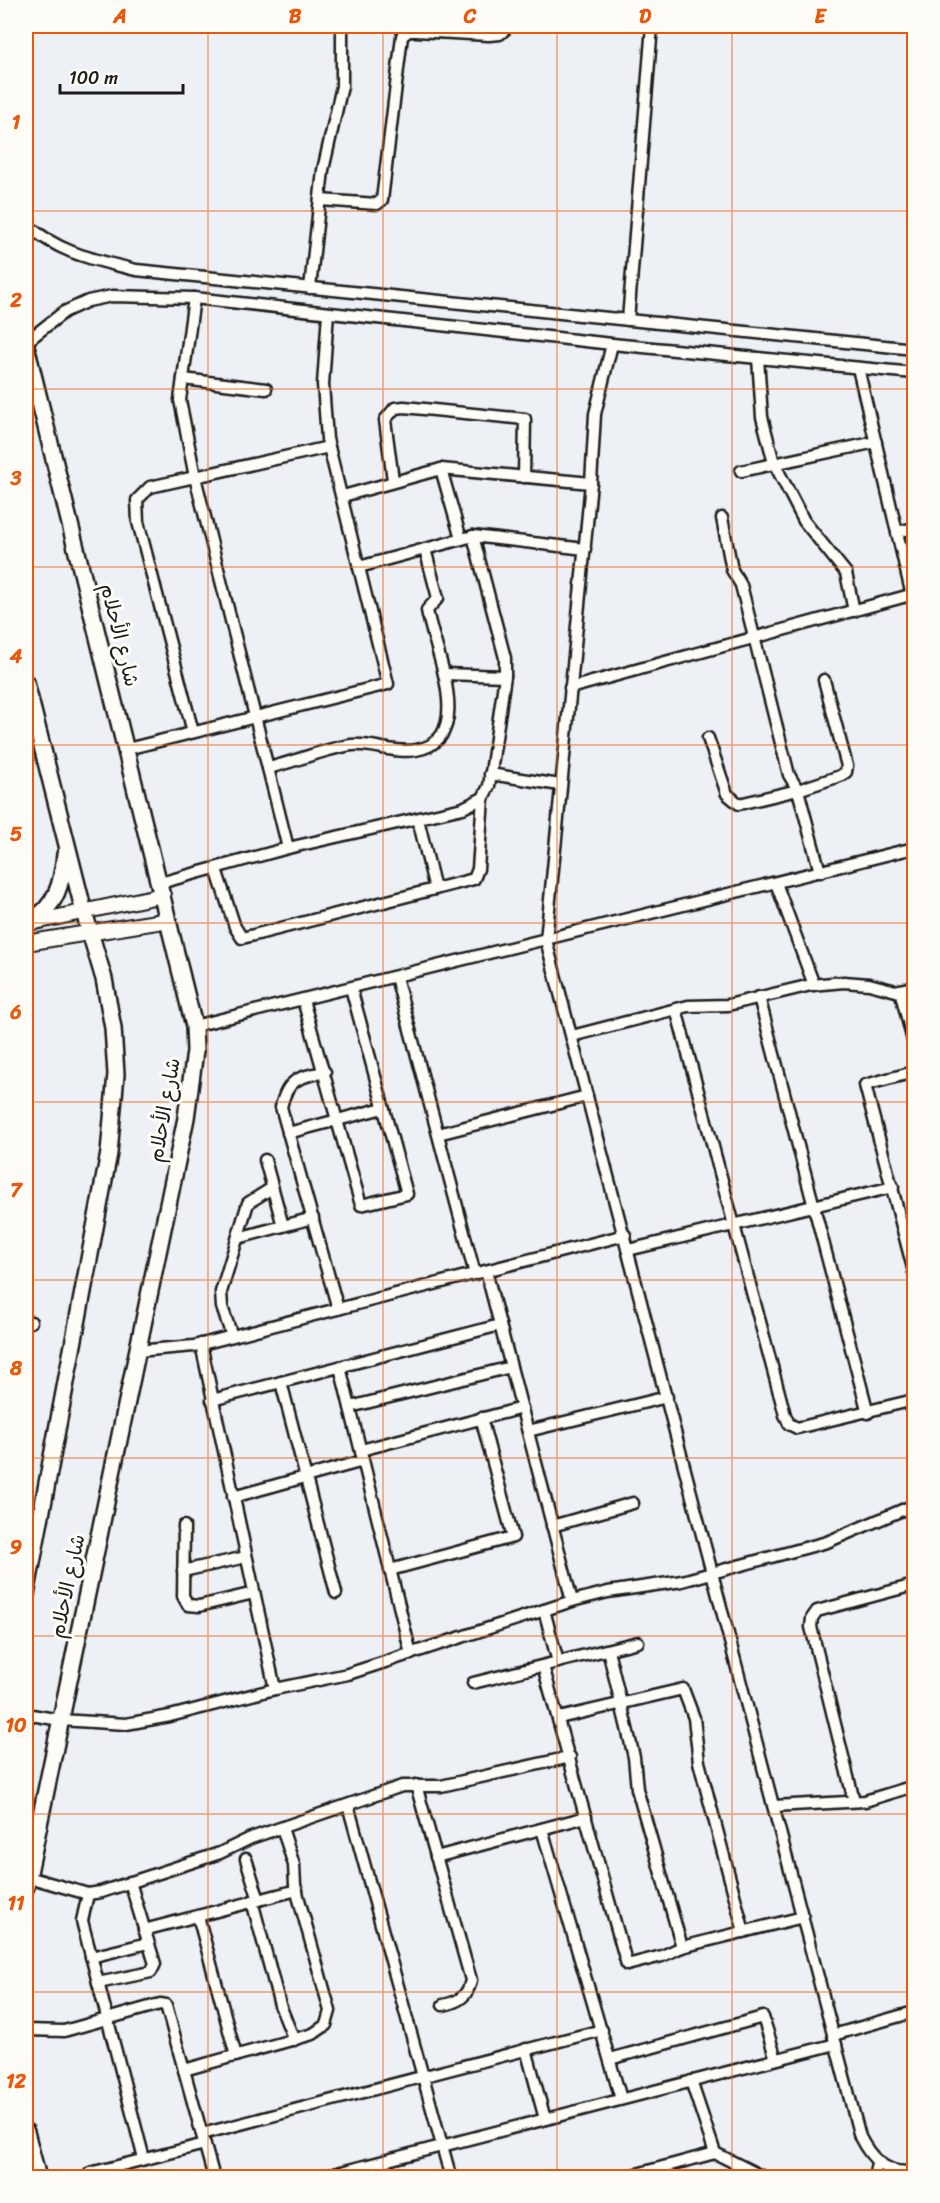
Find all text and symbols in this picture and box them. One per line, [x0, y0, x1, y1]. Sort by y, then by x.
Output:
text: A [112, 0, 127, 34]
text: B [289, 0, 302, 34]
text: C [463, 0, 477, 34]
text: D [639, 0, 652, 34]
text: E [814, 0, 827, 34]
scale bar [60, 57, 183, 95]
text: 100 m [69, 62, 118, 94]
text: 1 [12, 105, 21, 140]
text: 2 [9, 283, 22, 318]
text: 3 [10, 461, 22, 496]
street label: شارع الأحلام [90, 580, 149, 690]
text: 4 [9, 639, 23, 674]
text: 5 [10, 817, 22, 852]
text: 6 [9, 995, 22, 1030]
street label: شارع الأحلام [138, 1055, 191, 1165]
text: 7 [10, 1173, 23, 1208]
text: 8 [9, 1351, 23, 1386]
text: 9 [10, 1530, 22, 1565]
street label: شارع الأحلام [39, 1531, 96, 1641]
text: 10 [5, 1708, 27, 1743]
text: 11 [7, 1886, 25, 1921]
text: 12 [6, 2064, 27, 2099]

